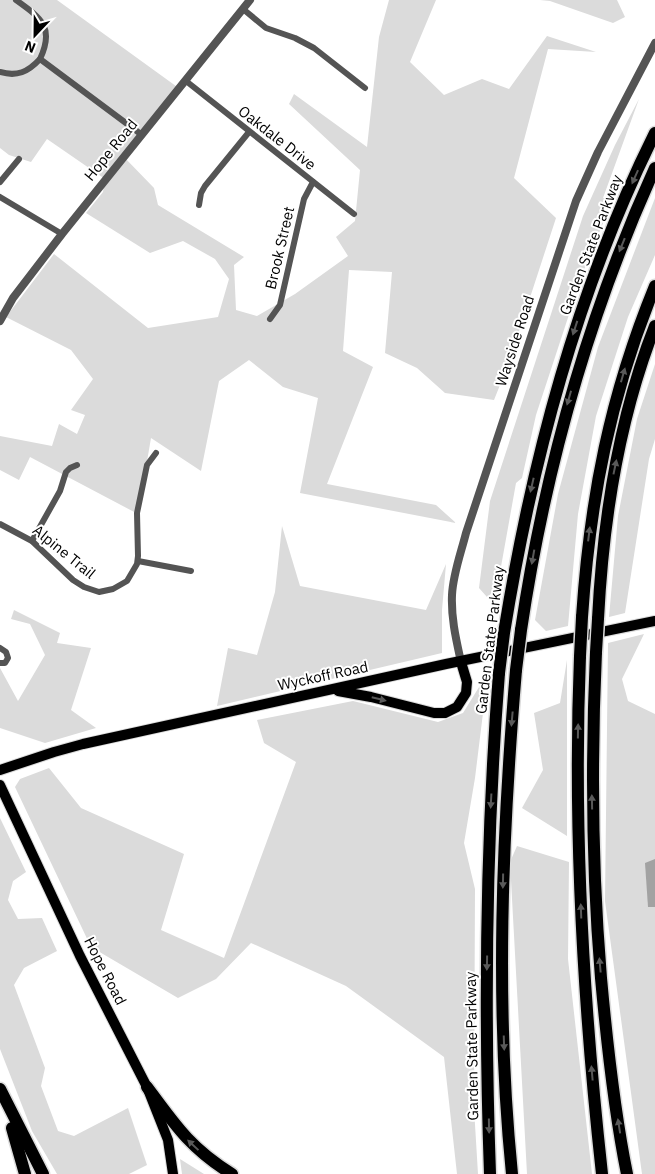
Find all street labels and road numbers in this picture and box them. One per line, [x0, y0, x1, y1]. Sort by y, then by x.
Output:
street label: Oakdale Drive [235, 101, 320, 174]
street label: Hope Road [80, 115, 141, 184]
street label: Garden State Parkway [555, 171, 626, 318]
street label: Brook Street [261, 205, 298, 291]
street label: Wayside Road [491, 293, 538, 389]
street label: Alpine Trail [29, 520, 100, 583]
street label: Garden State Parkway [471, 564, 508, 715]
street label: Wyckoff Road [276, 657, 370, 694]
street label: Hope Road [80, 934, 131, 1008]
street label: Garden State Parkway [461, 971, 482, 1121]

